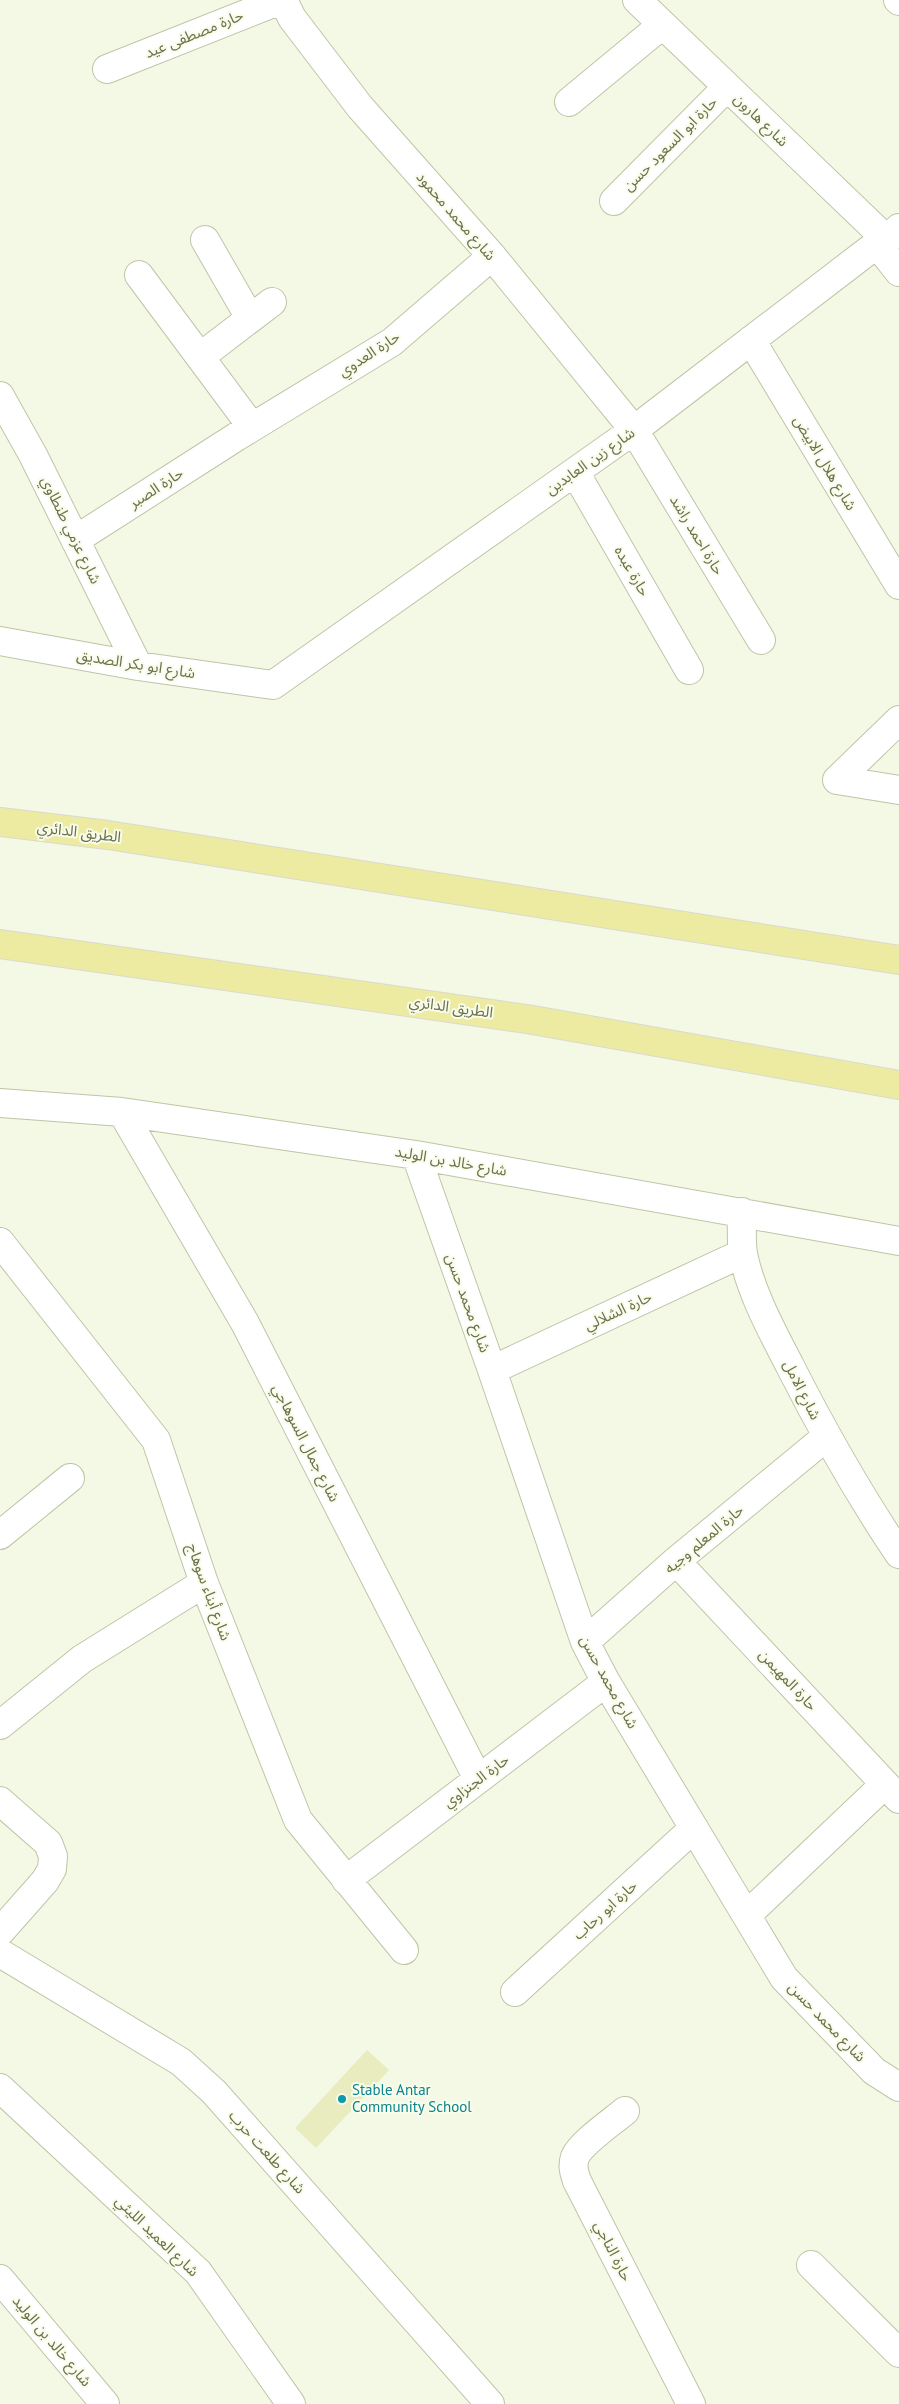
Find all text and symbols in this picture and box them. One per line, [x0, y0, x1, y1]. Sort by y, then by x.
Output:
street label: حارة مصطفى عيد [142, 5, 246, 62]
street label: شارع هارون [728, 89, 793, 153]
street label: حارة ابو السعود حسن [618, 92, 721, 195]
street label: شارع محمد محمود [410, 167, 500, 266]
street label: حارة العدوي [334, 327, 405, 383]
street label: شارع هلال الابيض [787, 412, 861, 515]
street label: شارع زين العابدين [541, 423, 640, 501]
street label: حارة الصبر [124, 463, 187, 513]
street label: شارع عزمي طنطاوي [34, 473, 106, 588]
street label: حارة احمد راشد [666, 491, 729, 578]
street label: حارة عبده [610, 542, 654, 599]
street label: شارع ابو بكر الصديق [75, 645, 197, 685]
street label: الطريق الدائري [36, 817, 122, 849]
street label: الطريق الدائري [408, 991, 494, 1024]
street label: شارع خالد بن الوليد [393, 1141, 509, 1183]
street label: شارع محمد حسن [439, 1251, 495, 1356]
street label: حارة الشلالي [581, 1287, 656, 1337]
street label: شارع الامل [777, 1357, 826, 1424]
street label: شارع جمال السوهاجي [266, 1381, 344, 1506]
street label: حارة المعلم وجيه [660, 1500, 749, 1579]
street label: شارع أبناء سوهاج [180, 1541, 236, 1644]
street label: شارع محمد حسن [573, 1632, 643, 1733]
street label: حارة المهيمن [755, 1645, 822, 1714]
street label: حارة الجنزاوي [439, 1750, 514, 1814]
street label: حارة ابو رحاب [569, 1876, 641, 1943]
street label: شارع محمد حسن [782, 1978, 870, 2068]
place label: Stable Antar Community School [352, 2080, 472, 2116]
marker: Stable Antar Community School [336, 2093, 348, 2105]
street label: شارع طلعت حرب [223, 2106, 310, 2200]
street label: شارع العميد الليثي [109, 2191, 203, 2283]
street label: حارة الناجي [588, 2217, 637, 2285]
street label: شارع خالد بن الوليد [6, 2291, 96, 2392]

